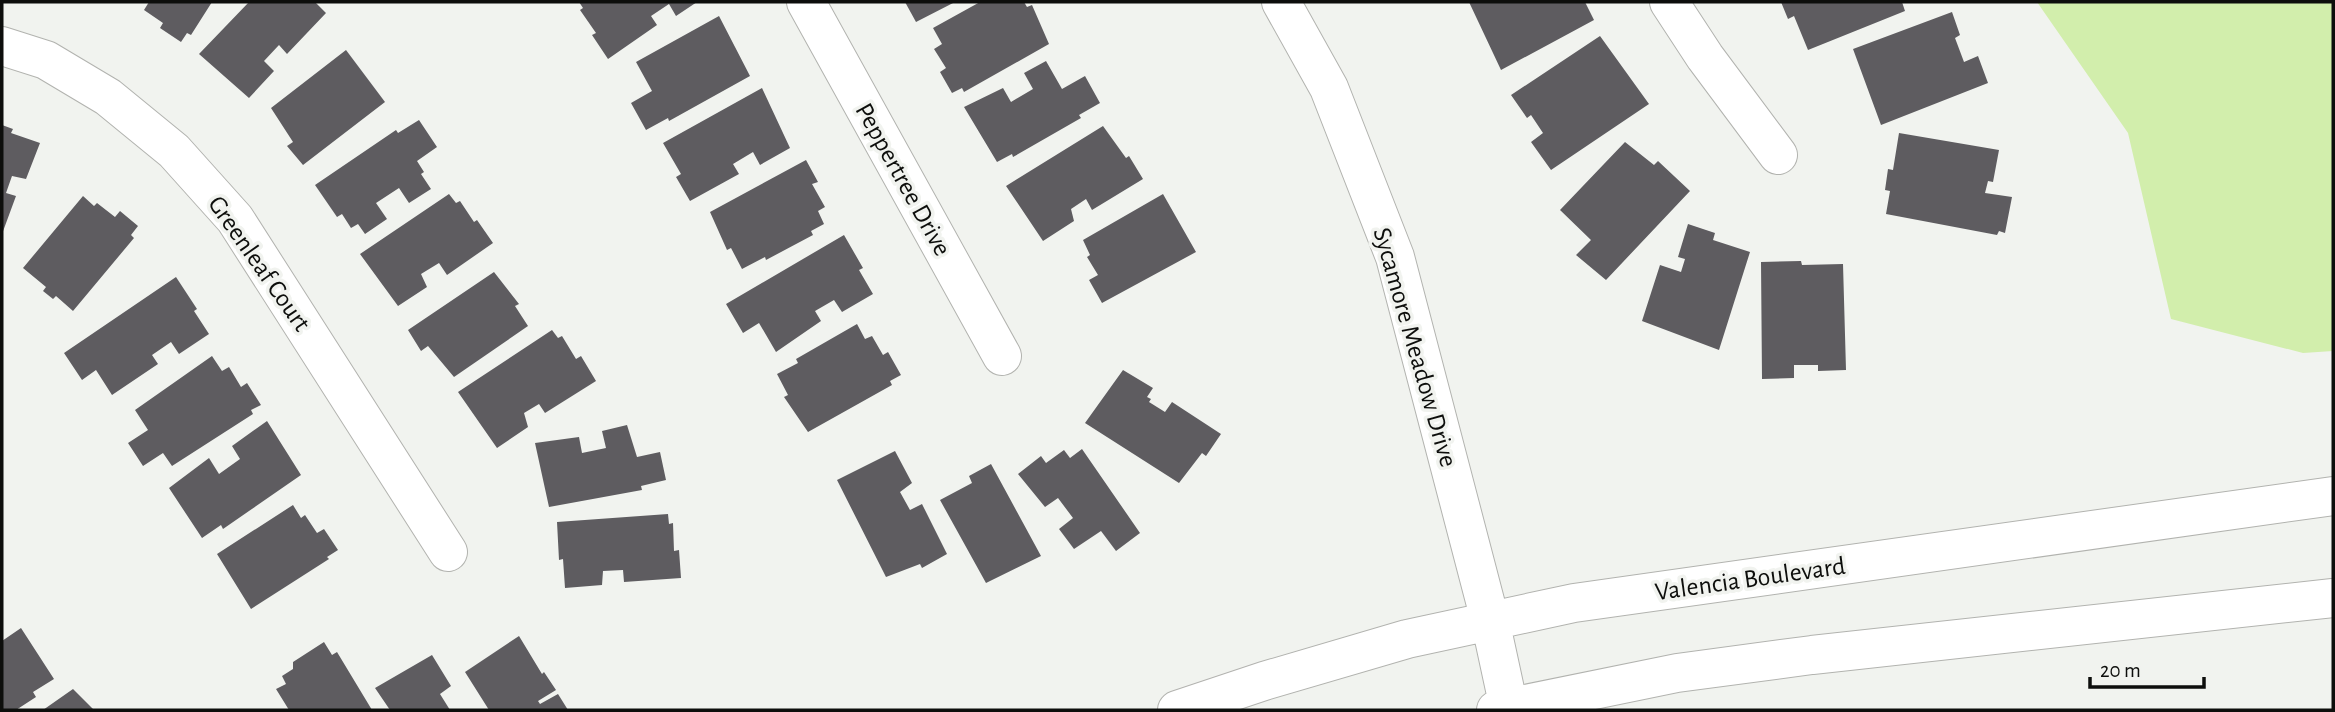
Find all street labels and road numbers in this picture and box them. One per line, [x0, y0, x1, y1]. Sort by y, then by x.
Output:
street label: Peppertree Drive [850, 99, 956, 260]
street label: Greenleaf Court [203, 191, 315, 336]
street label: Sycamore Meadow Drive [1368, 225, 1462, 470]
street label: Valencia Boulevard [1653, 553, 1847, 605]

